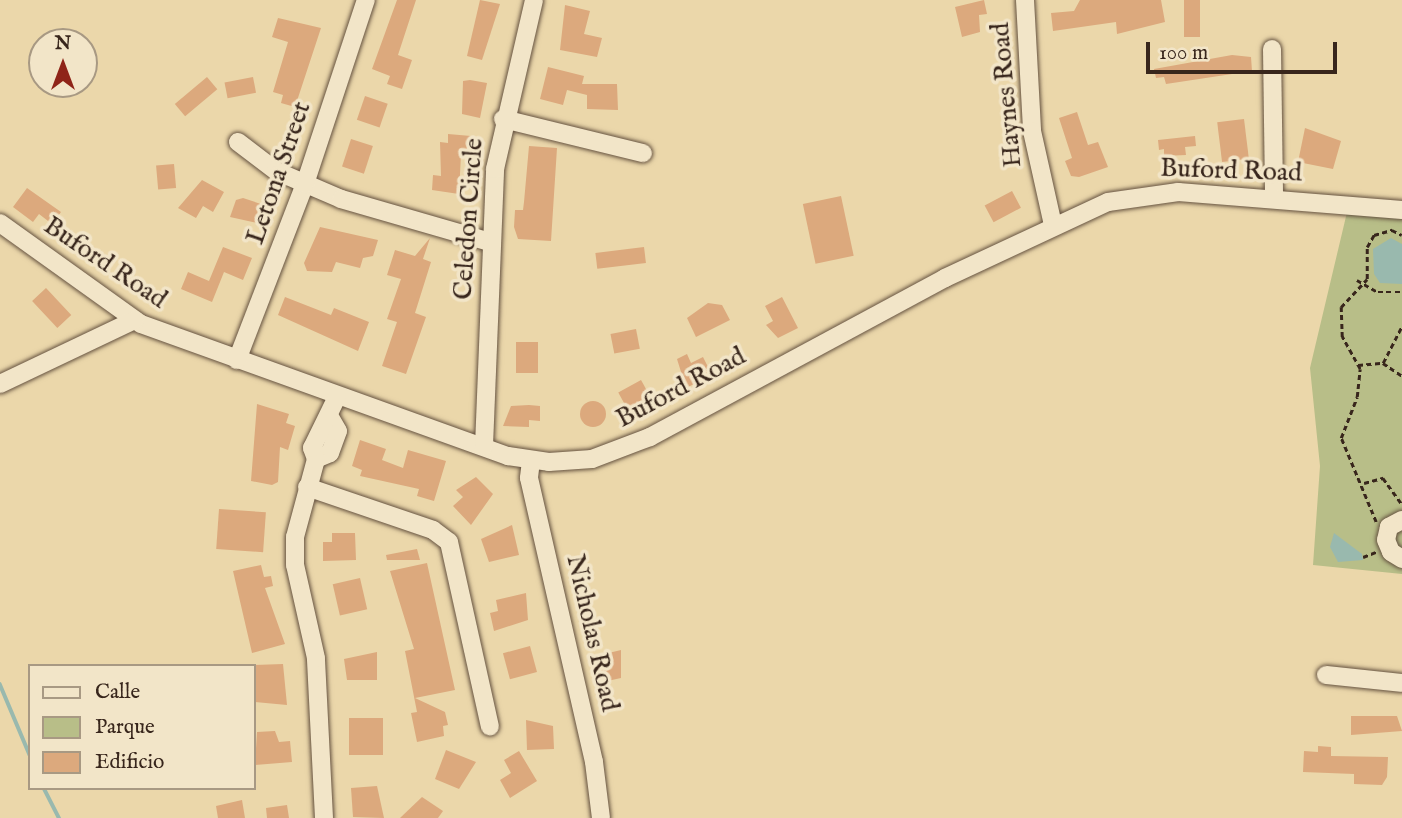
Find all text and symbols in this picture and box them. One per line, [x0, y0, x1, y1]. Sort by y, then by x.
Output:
street label: Haynes Road [985, 21, 1029, 169]
north arrow [28, 28, 98, 98]
scale bar [1150, 28, 1341, 72]
text: N [55, 32, 71, 56]
text: 100 m [1159, 40, 1208, 67]
street label: Letona Street [240, 98, 318, 248]
street label: Celedon Circle [448, 137, 490, 301]
street label: Buford Road [1160, 153, 1302, 189]
street label: Buford Road [38, 210, 172, 316]
street label: Buford Road [611, 341, 751, 435]
street label: Nicholas Road [559, 552, 625, 714]
legend [28, 664, 256, 790]
text: Calle [95, 679, 140, 706]
text: Parque [95, 714, 155, 741]
text: Edificio [95, 749, 164, 776]

